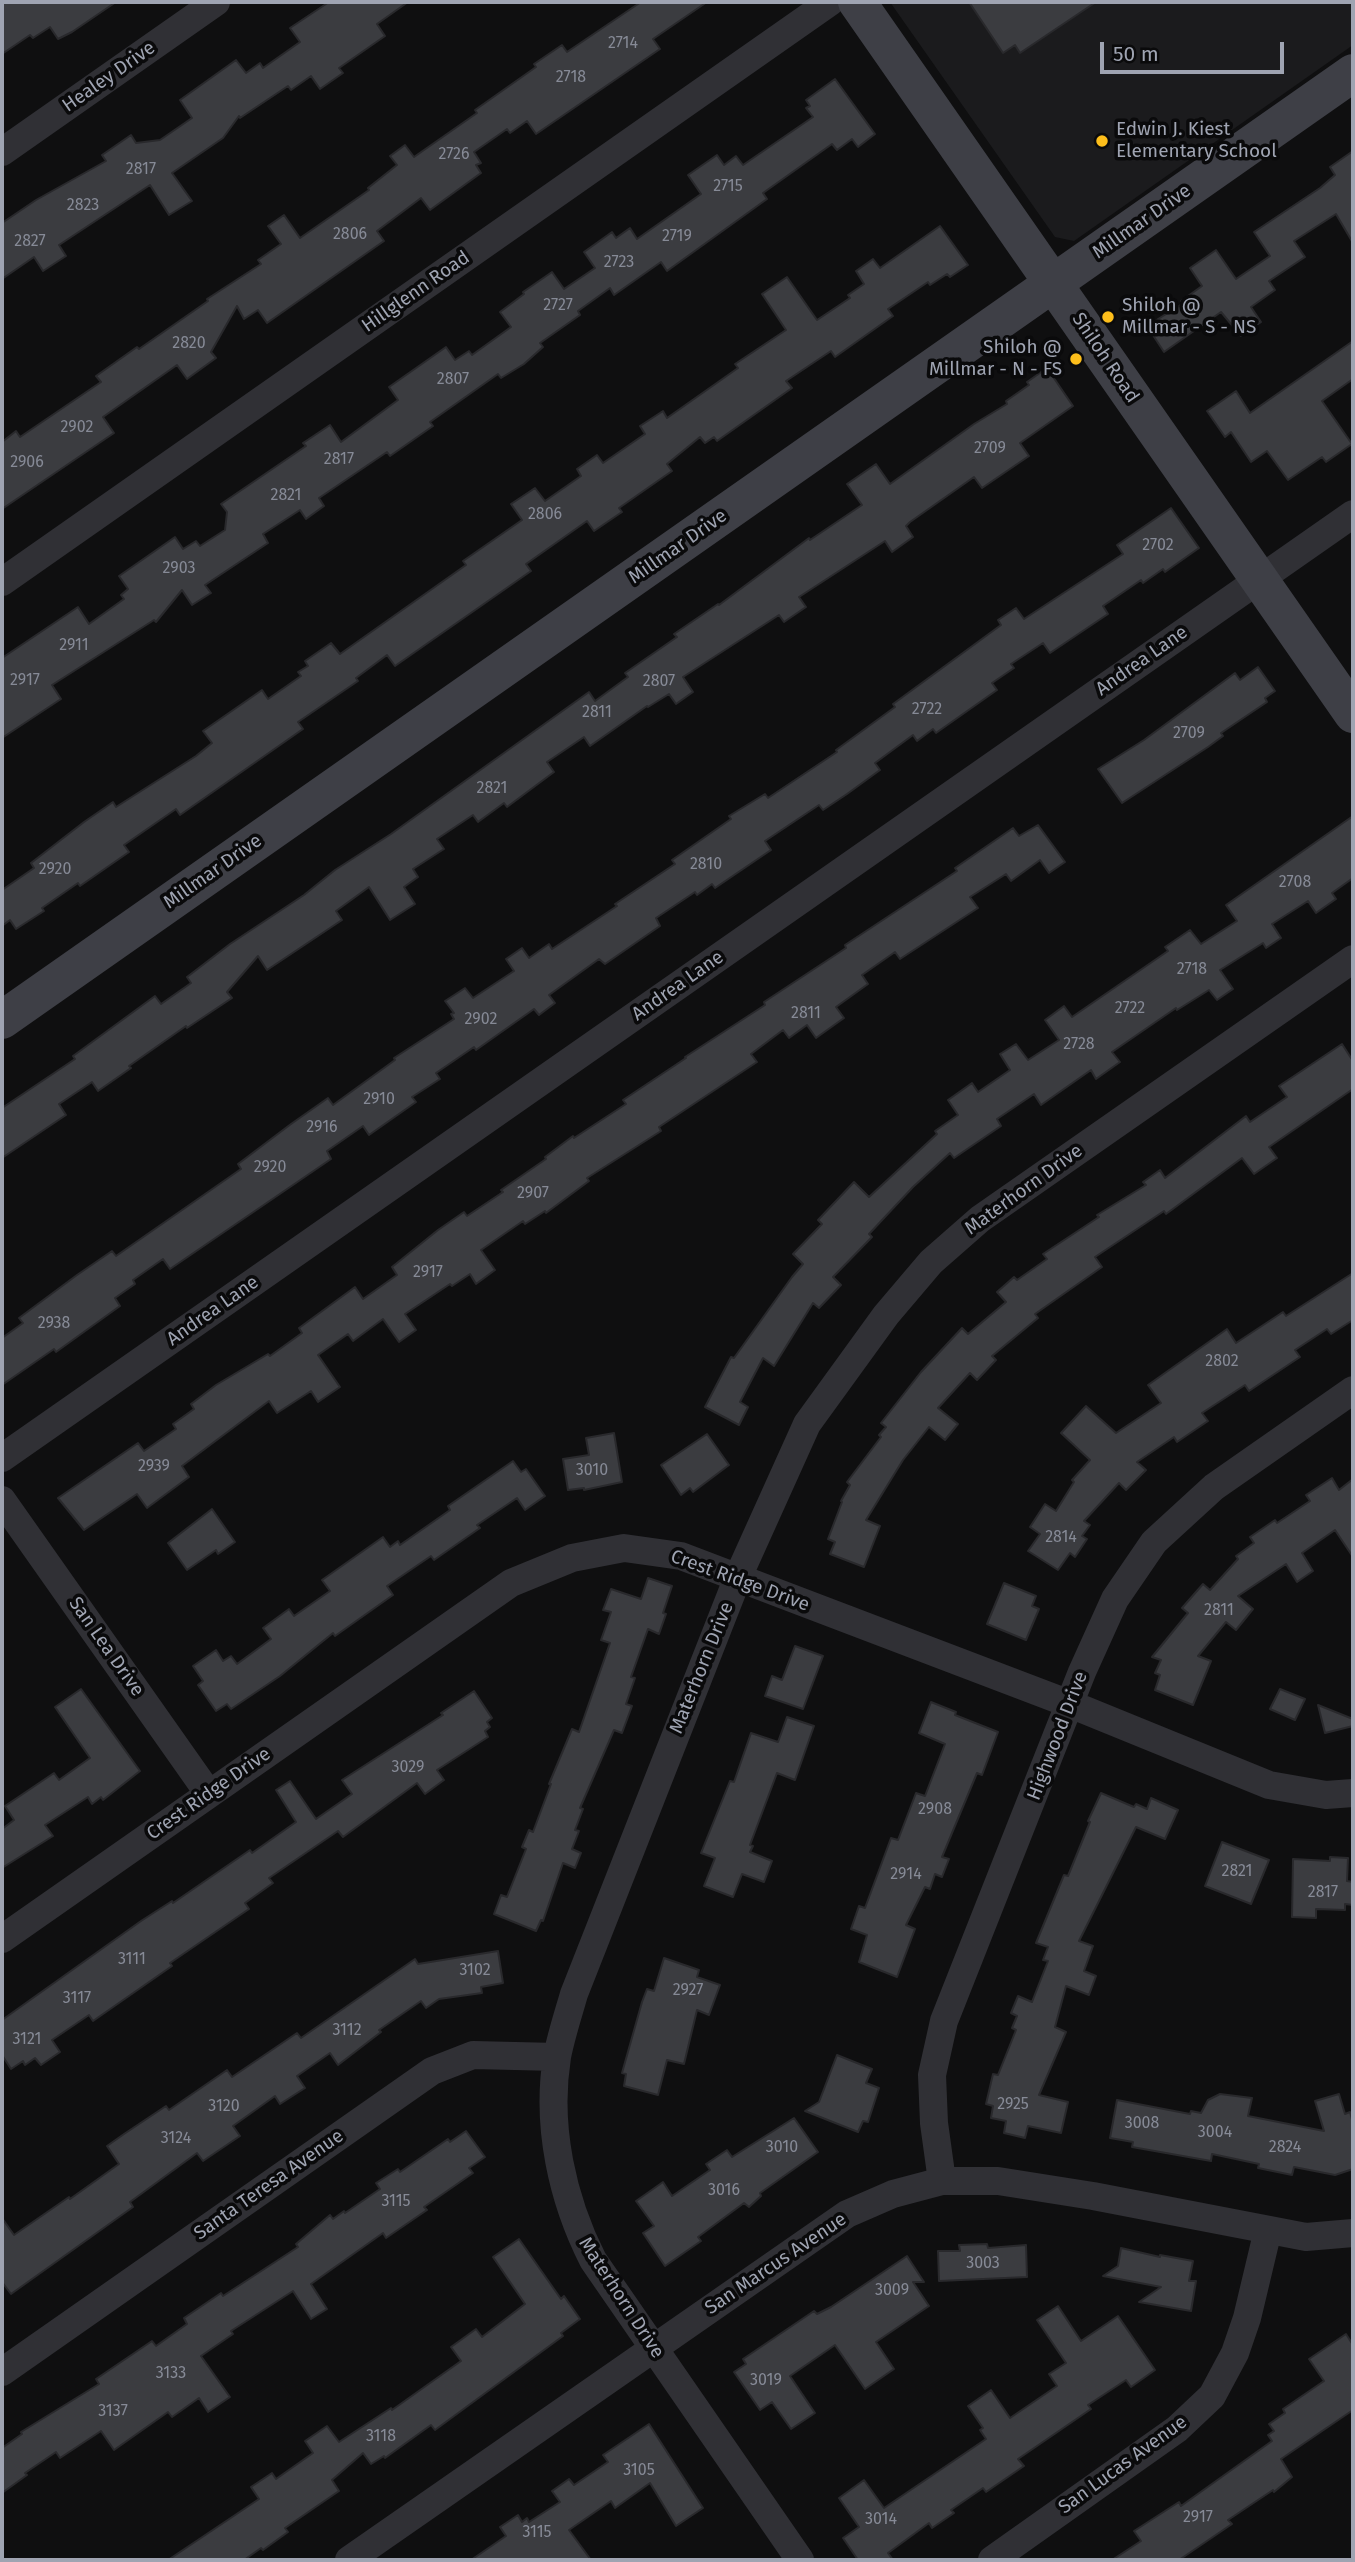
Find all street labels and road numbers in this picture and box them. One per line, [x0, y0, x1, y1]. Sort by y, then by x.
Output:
street label: Healey Drive [58, 37, 160, 117]
street label: Millmar Drive [1088, 180, 1196, 264]
street label: Hillglenn Road [358, 246, 474, 338]
street label: Shiloh Road [1067, 309, 1143, 407]
street label: Millmar Drive [624, 505, 732, 589]
street label: Andrea Lane [1092, 621, 1192, 701]
street label: Millmar Drive [159, 830, 267, 914]
street label: Andrea Lane [628, 946, 728, 1026]
street label: Materhorn Drive [961, 1140, 1087, 1240]
street label: Andrea Lane [163, 1271, 263, 1351]
street label: Crest Ridge Drive [668, 1545, 812, 1617]
street label: San Lea Drive [63, 1593, 149, 1701]
street label: Materhorn Drive [665, 1599, 739, 1737]
street label: Highwood Drive [1023, 1668, 1093, 1804]
street label: Crest Ridge Drive [143, 1743, 275, 1845]
street label: Santa Teresa Avenue [190, 2125, 348, 2245]
street label: San Marcus Avenue [701, 2208, 851, 2320]
street label: Materhorn Drive [573, 2233, 669, 2363]
street label: San Lucas Avenue [1054, 2411, 1192, 2519]

